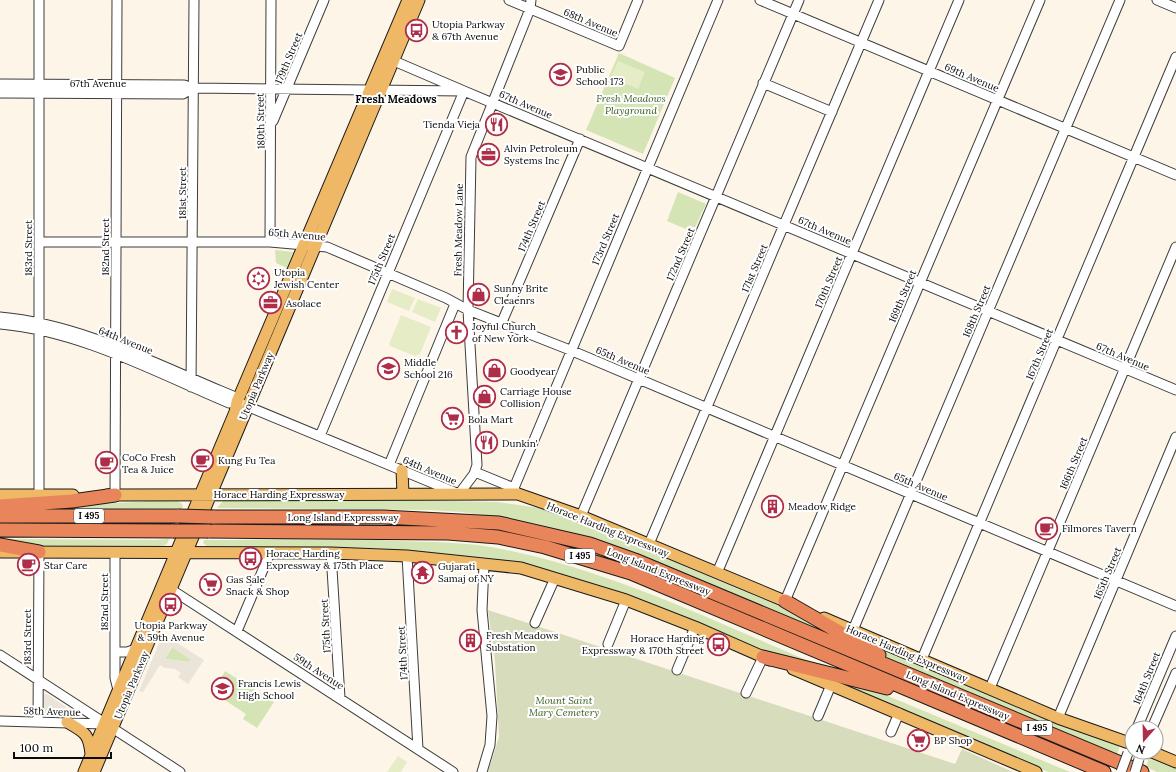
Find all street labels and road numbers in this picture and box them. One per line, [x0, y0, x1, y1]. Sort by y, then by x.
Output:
street label: 68th Avenue [562, 5, 620, 40]
street label: 179th Street [272, 30, 305, 86]
street label: 69th Avenue [943, 60, 1002, 95]
street label: 67th Avenue [70, 77, 127, 90]
street label: 67th Avenue [497, 87, 555, 122]
street label: 180th Street [254, 93, 267, 149]
street label: 181st Street [176, 167, 189, 219]
street label: Fresh Meadow Lane [451, 183, 466, 277]
street label: 174th Street [515, 199, 548, 254]
street label: 173rd Street [589, 211, 622, 267]
street label: 67th Avenue [796, 213, 854, 248]
street label: 182nd Street [99, 218, 112, 276]
street label: 183rd Street [22, 220, 35, 276]
street label: 172nd Street [663, 225, 698, 283]
street label: 65th Avenue [268, 226, 327, 244]
street label: 175th Street [365, 231, 398, 287]
street label: 171st Street [738, 242, 771, 294]
street label: 170th Street [812, 254, 845, 310]
street label: 169th Street [886, 268, 919, 325]
street label: 168th Street [960, 283, 993, 339]
street label: 64th Avenue [97, 324, 155, 357]
street label: 167th Street [1023, 326, 1056, 382]
street label: 67th Avenue [1094, 339, 1152, 374]
street label: 65th Avenue [594, 343, 652, 378]
street label: Utopia Parkway [236, 349, 277, 422]
street label: 166th Street [1057, 435, 1090, 492]
street label: 64th Avenue [401, 453, 459, 488]
street label: 65th Avenue [892, 469, 950, 504]
street label: Horace Harding Expressway [213, 488, 345, 501]
street label: Horace Harding Expressway [545, 499, 672, 560]
road number: I 495 [74, 509, 104, 523]
street label: Long Island Expressway [288, 511, 399, 524]
street label: Long Island Expressway [605, 545, 713, 599]
street label: 165th Street [1091, 545, 1124, 601]
road number: I 495 [565, 549, 595, 563]
street label: 182nd Street [98, 573, 111, 631]
street label: 175th Street [318, 598, 333, 654]
street label: 183rd Street [21, 609, 34, 665]
street label: Horace Harding Expressway [844, 622, 970, 685]
street label: 174th Street [395, 625, 410, 680]
street label: Utopia Parkway [111, 648, 152, 721]
street label: 59th Avenue [291, 650, 347, 693]
street label: 164th Street [1130, 650, 1163, 706]
street label: Long Island Expressway [904, 668, 1012, 723]
street label: 58th Avenue [23, 704, 82, 719]
road number: I 495 [1022, 721, 1052, 735]

